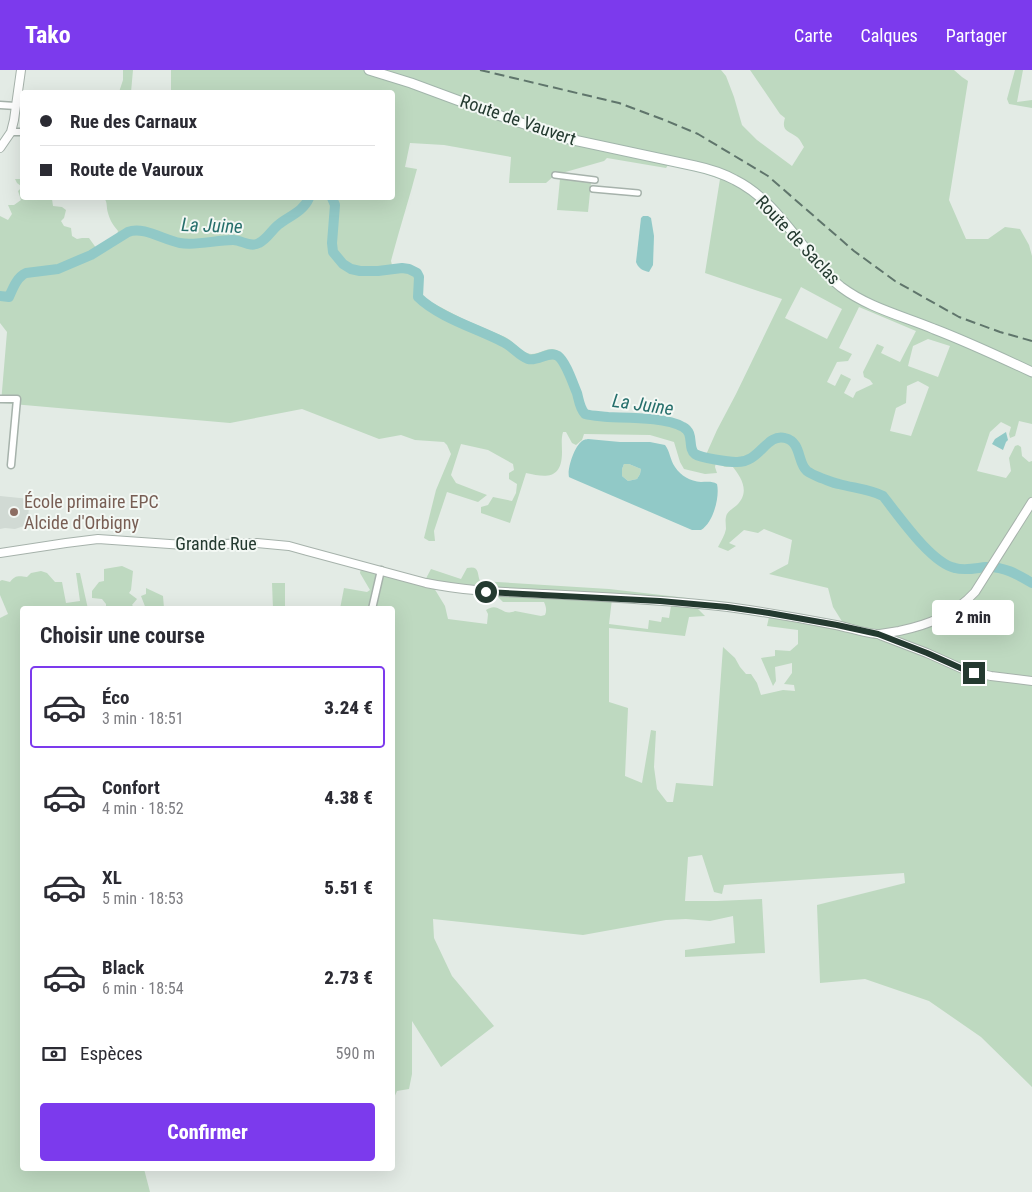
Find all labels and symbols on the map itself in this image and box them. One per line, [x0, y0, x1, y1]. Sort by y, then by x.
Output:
street label: Route de Vauvert [458, 90, 579, 149]
street label: Route de Saclas [752, 191, 845, 288]
water label: La Juine [181, 213, 243, 238]
water label: La Juine [611, 389, 675, 420]
place label: École primaire EPC Alcide d'Orbigny [24, 491, 159, 533]
marker: École primaire EPC Alcide d'Orbigny [8, 506, 20, 518]
street label: Grande Rue [175, 533, 257, 554]
route start [475, 581, 497, 603]
callout: 2 min [933, 600, 1015, 636]
route end [963, 662, 985, 684]

